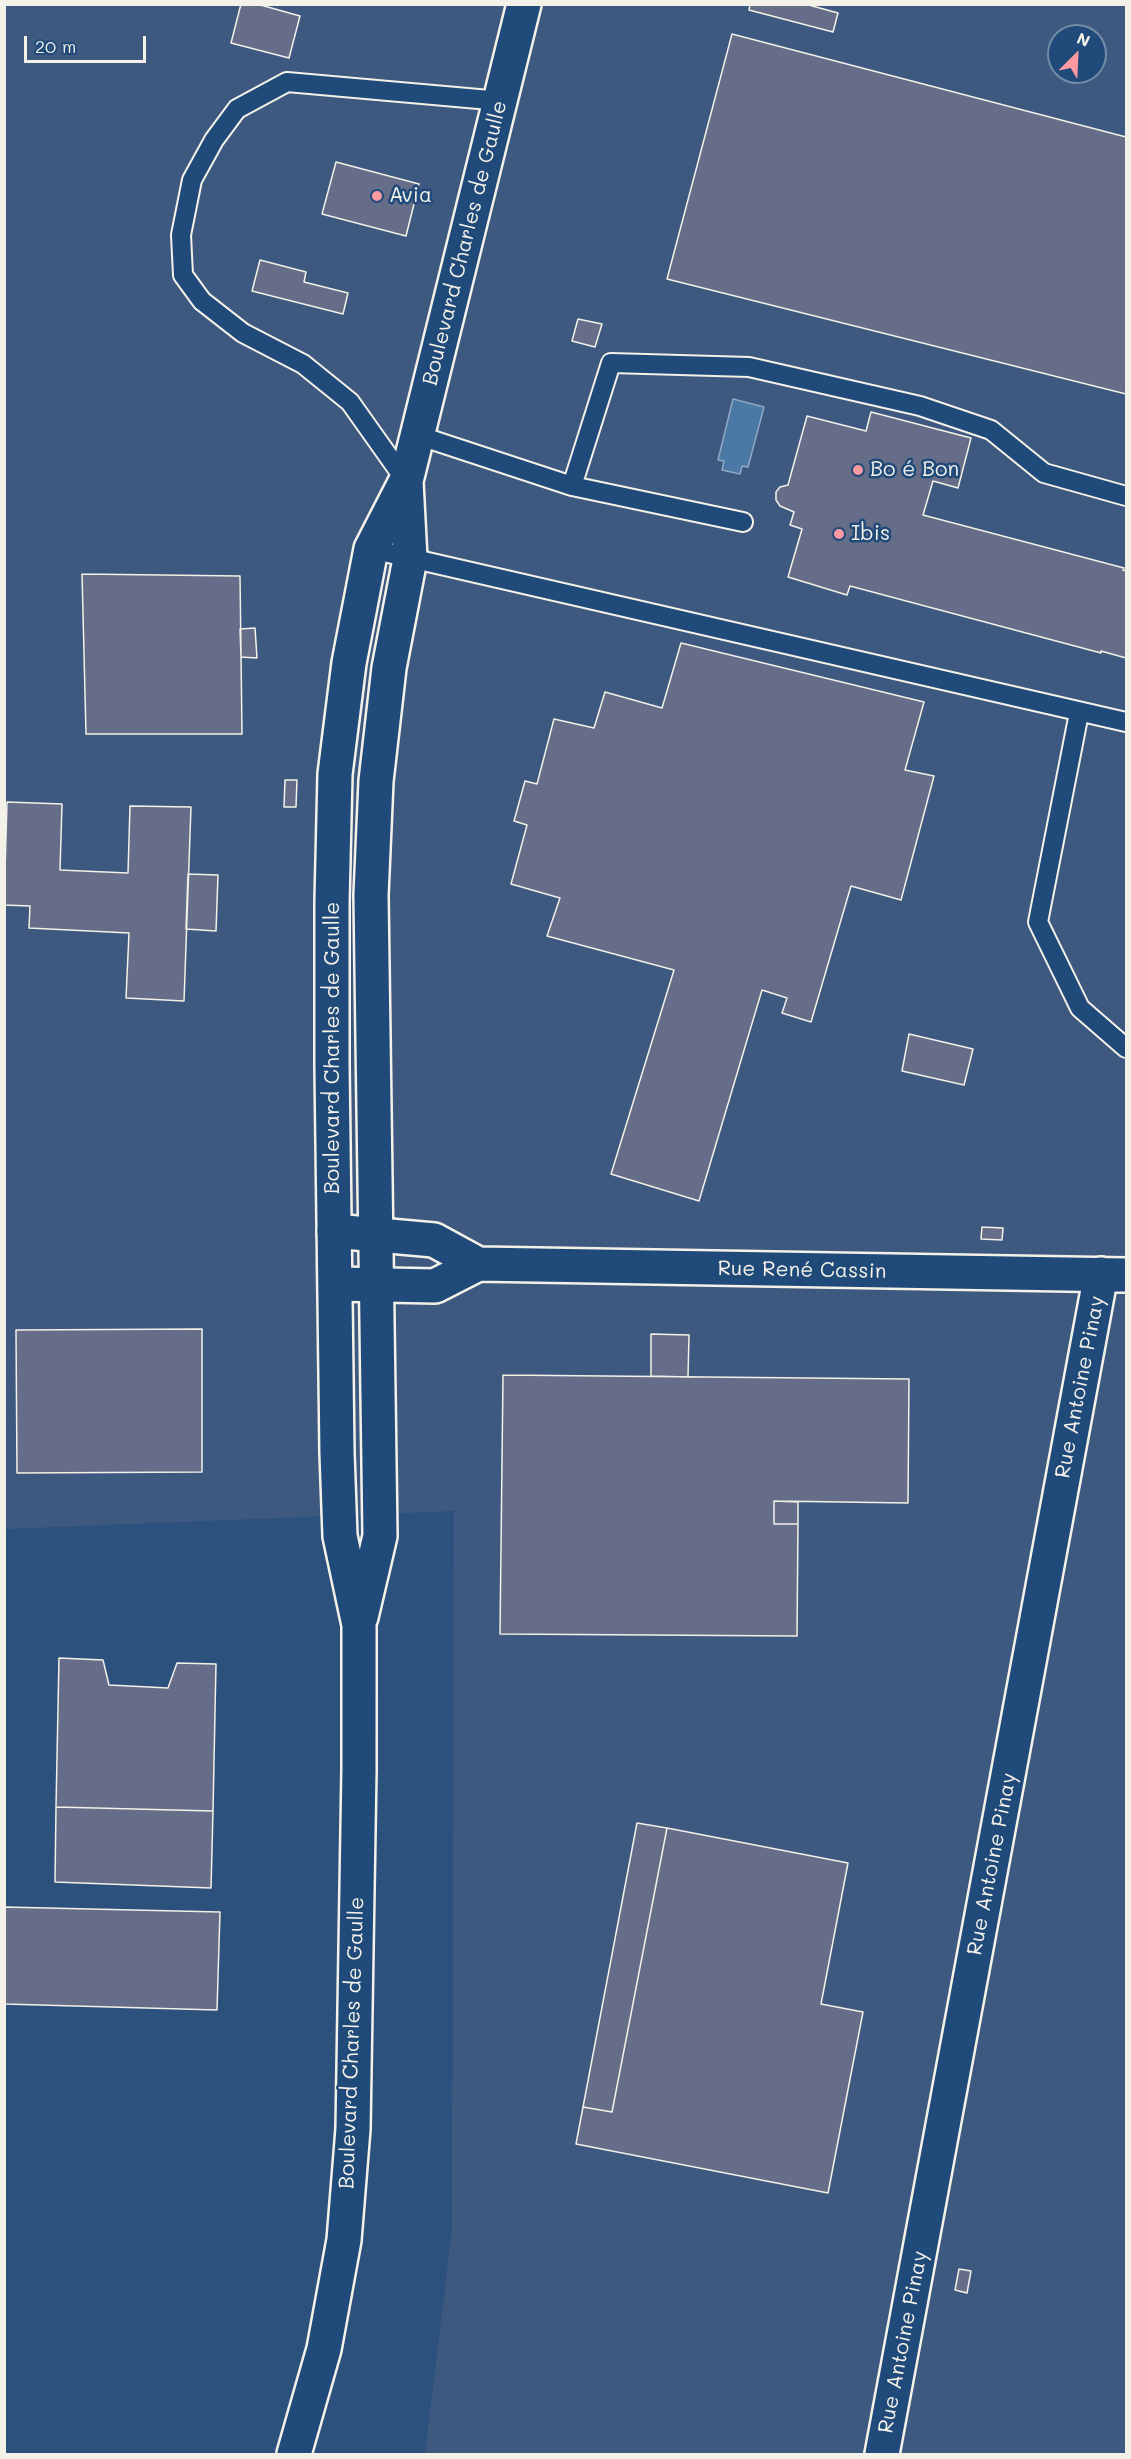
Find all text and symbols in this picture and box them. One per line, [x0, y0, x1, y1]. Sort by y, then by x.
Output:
scale bar [27, 24, 148, 62]
north arrow [1047, 24, 1107, 84]
text: N [1074, 27, 1094, 51]
text: 20 m [35, 34, 76, 58]
street label: Boulevard Charles de Gaulle [417, 98, 513, 388]
place label: Avia [389, 183, 432, 209]
marker: Avia [370, 189, 384, 203]
place label: Bo é Bon [870, 457, 959, 483]
marker: Bo é Bon [851, 463, 865, 477]
place label: Ibis [851, 521, 890, 547]
marker: Ibis [832, 527, 846, 541]
street label: Boulevard Charles de Gaulle [320, 902, 346, 1194]
street label: Rue René Cassin [717, 1256, 887, 1284]
street label: Rue Antoine Pinay [1050, 1294, 1110, 1480]
street label: Rue Antoine Pinay [962, 1771, 1022, 1957]
street label: Boulevard Charles de Gaulle [334, 1896, 370, 2190]
street label: Rue Antoine Pinay [873, 2249, 933, 2435]

